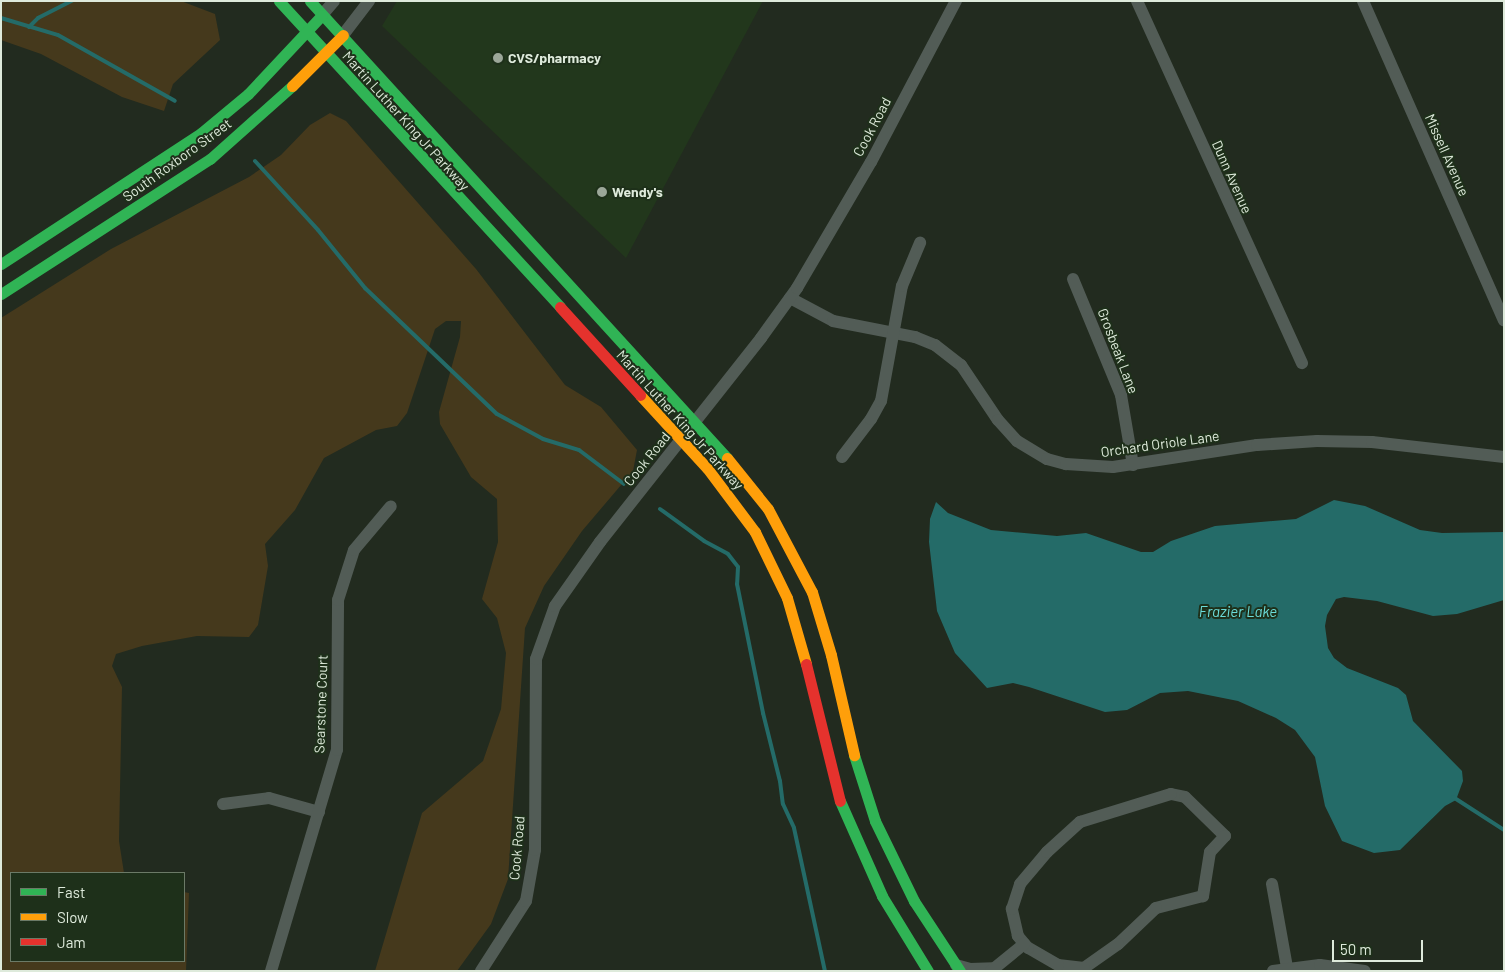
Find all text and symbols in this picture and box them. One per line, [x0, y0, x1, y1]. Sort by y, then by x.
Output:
street label: Martin Luther King Jr Parkway [339, 48, 473, 194]
place label: CVS/pharmacy [508, 50, 601, 66]
marker: CVS/pharmacy [492, 52, 504, 64]
street label: Cook Road [849, 95, 895, 159]
street label: Missell Avenue [1421, 111, 1473, 199]
street label: South Roxboro Street [119, 115, 235, 205]
street label: Dunn Avenue [1208, 138, 1256, 216]
place label: Wendy's [612, 184, 663, 200]
marker: Wendy's [596, 186, 608, 198]
street label: Grosbeak Lane [1094, 306, 1142, 396]
street label: Martin Luther King Jr Parkway [613, 347, 747, 493]
street label: Orchard Oriole Lane [1100, 427, 1220, 461]
street label: Cook Road [620, 429, 674, 489]
water label: Frazier Lake [1199, 603, 1277, 621]
street label: Searstone Court [311, 654, 331, 754]
street label: Cook Road [506, 815, 528, 881]
legend [10, 872, 185, 962]
text: Fast [57, 883, 85, 901]
text: Slow [57, 908, 88, 926]
scale bar [1335, 930, 1426, 962]
text: Jam [57, 933, 86, 951]
text: 50 m [1340, 940, 1372, 958]

